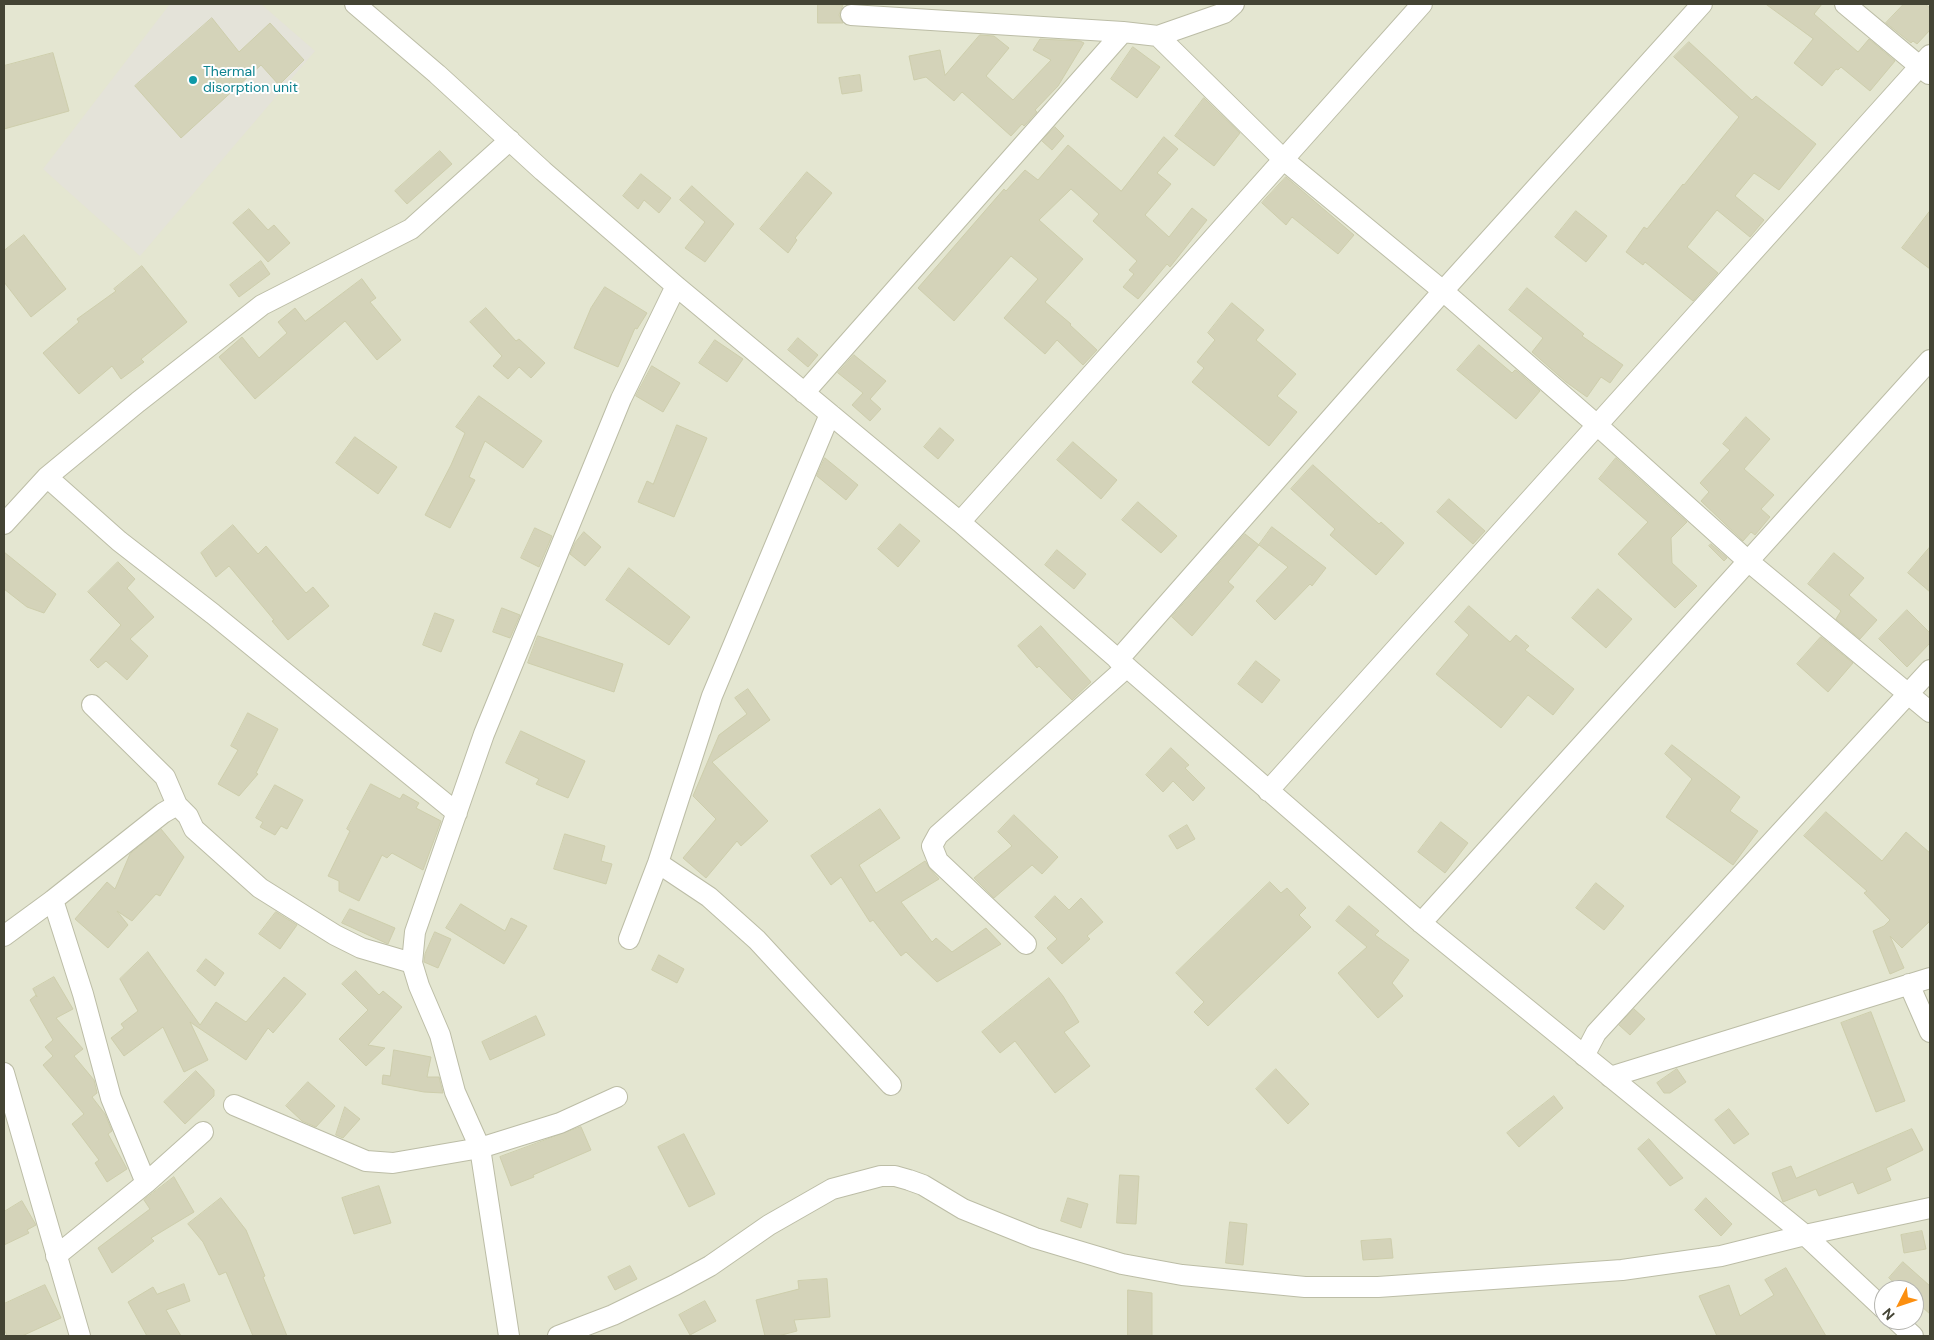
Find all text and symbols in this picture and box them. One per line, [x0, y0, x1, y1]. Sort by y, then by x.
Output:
place label: Thermal disorption unit [203, 64, 298, 96]
marker: Thermal disorption unit [187, 74, 199, 86]
north arrow [1874, 1280, 1924, 1330]
text: N [1878, 1304, 1899, 1324]

